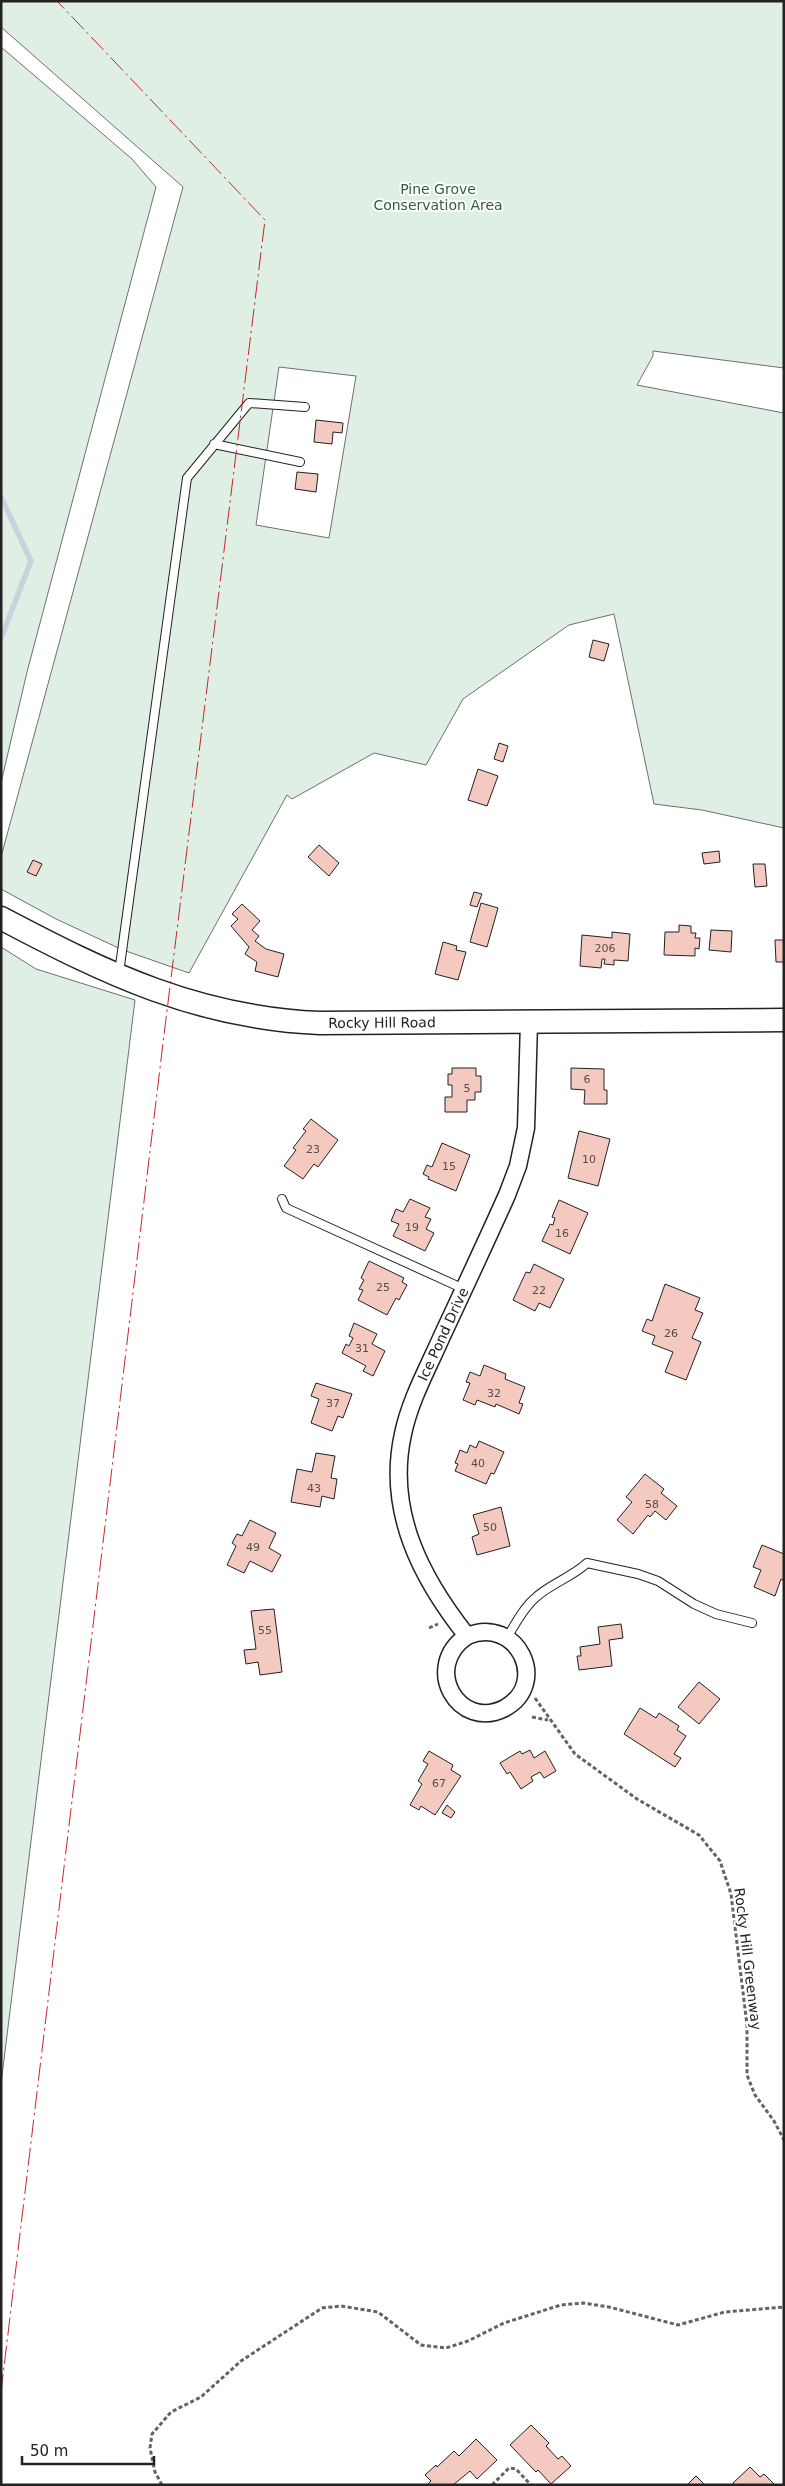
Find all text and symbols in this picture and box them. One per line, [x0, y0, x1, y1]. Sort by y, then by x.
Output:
park label: Pine Grove Conservation Area [373, 181, 503, 213]
house number: 206 [595, 942, 616, 955]
street label: Rocky Hill Road [328, 1014, 436, 1031]
house number: 6 [584, 1073, 591, 1086]
house number: 5 [464, 1082, 471, 1095]
house number: 23 [306, 1143, 320, 1156]
house number: 10 [582, 1153, 596, 1166]
house number: 15 [442, 1160, 456, 1173]
house number: 19 [405, 1221, 419, 1234]
house number: 16 [555, 1227, 569, 1240]
house number: 25 [376, 1281, 390, 1294]
house number: 22 [532, 1284, 546, 1297]
street label: Ice Pond Drive [414, 1285, 471, 1383]
house number: 26 [664, 1327, 678, 1340]
house number: 31 [355, 1342, 369, 1355]
house number: 32 [487, 1387, 501, 1400]
house number: 37 [326, 1397, 340, 1410]
house number: 40 [471, 1457, 485, 1470]
house number: 43 [307, 1482, 321, 1495]
house number: 58 [645, 1498, 659, 1511]
house number: 50 [483, 1521, 497, 1534]
house number: 49 [246, 1541, 260, 1554]
house number: 55 [258, 1624, 272, 1637]
house number: 67 [432, 1777, 446, 1790]
street label: Rocky Hill Greenway [731, 1887, 765, 2031]
scale bar [22, 2434, 155, 2466]
text: 50 m [30, 2442, 68, 2460]

